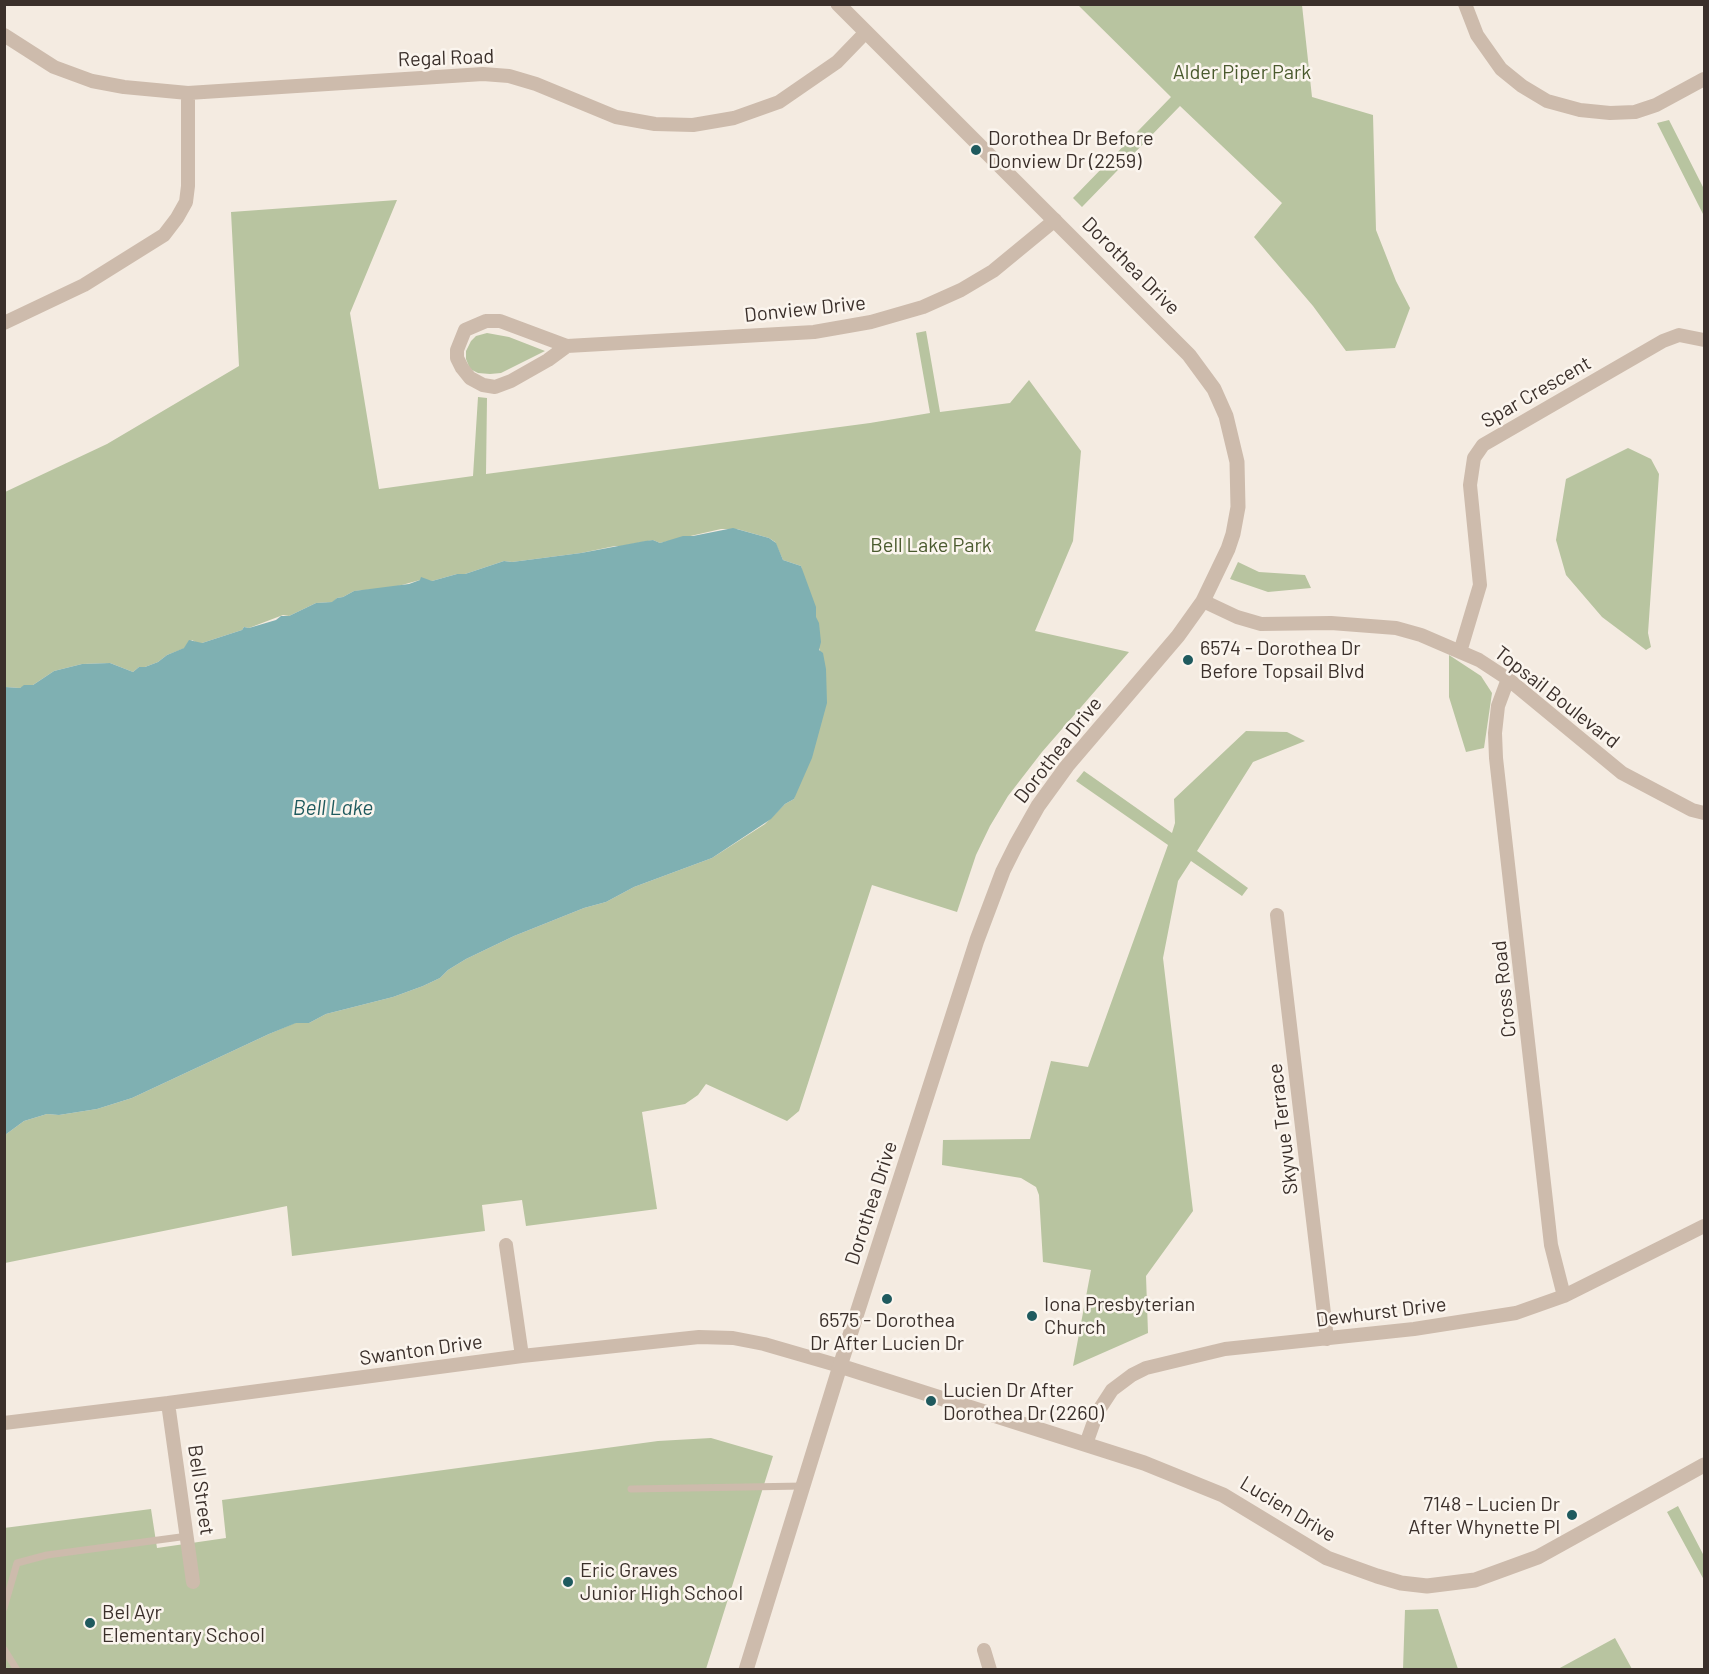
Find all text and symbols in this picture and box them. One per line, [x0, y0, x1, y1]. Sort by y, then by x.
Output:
street label: Regal Road [397, 44, 495, 72]
park label: Alder Piper Park [1173, 60, 1311, 84]
place label: Dorothea Dr Before Donview Dr (2259) [988, 126, 1154, 173]
marker: Dorothea Dr Before Donview Dr (2259) [969, 143, 983, 157]
street label: Dorothea Drive [1077, 212, 1185, 320]
street label: Donview Drive [743, 291, 867, 327]
street label: Spar Crescent [1477, 351, 1595, 433]
park label: Bell Lake Park [870, 533, 992, 557]
place label: 6574 - Dorothea Dr Before Topsail Blvd [1200, 636, 1365, 683]
street label: Topsail Boulevard [1490, 641, 1624, 753]
marker: 6574 - Dorothea Dr Before Topsail Blvd [1181, 653, 1195, 667]
street label: Dorothea Drive [1009, 692, 1107, 808]
water label: Bell Lake [293, 795, 373, 821]
street label: Cross Road [1487, 939, 1521, 1039]
street label: Skyvue Terrace [1263, 1062, 1303, 1196]
street label: Dorothea Drive [840, 1138, 902, 1268]
marker: 6575 - Dorothea Dr After Lucien Dr [880, 1292, 894, 1306]
place label: Iona Presbyterian Church [1044, 1292, 1195, 1339]
street label: Dewhurst Drive [1314, 1292, 1448, 1332]
place label: 6575 - Dorothea Dr After Lucien Dr [810, 1308, 964, 1355]
marker: Iona Presbyterian Church [1025, 1309, 1039, 1323]
street label: Swanton Drive [358, 1329, 484, 1371]
place label: Lucien Dr After Dorothea Dr (2260) [943, 1378, 1104, 1425]
marker: Lucien Dr After Dorothea Dr (2260) [924, 1394, 938, 1408]
street label: Bell Street [183, 1443, 219, 1537]
street label: Lucien Drive [1236, 1471, 1340, 1547]
place label: 7148 - Lucien Dr After Whynette Pl [1408, 1492, 1560, 1539]
marker: 7148 - Lucien Dr After Whynette Pl [1565, 1508, 1579, 1522]
place label: Eric Graves Junior High School [580, 1558, 743, 1605]
marker: Eric Graves Junior High School [561, 1575, 575, 1589]
place label: Bel Ayr Elementary School [102, 1600, 265, 1647]
marker: Bel Ayr Elementary School [83, 1616, 97, 1630]

